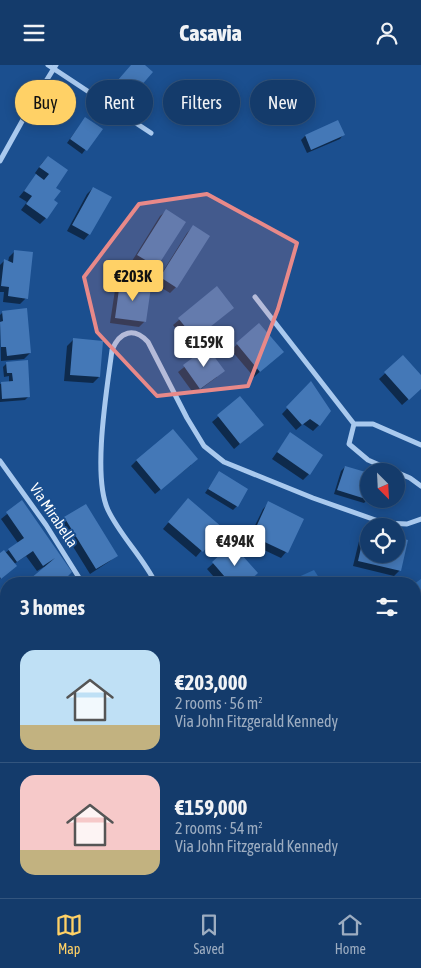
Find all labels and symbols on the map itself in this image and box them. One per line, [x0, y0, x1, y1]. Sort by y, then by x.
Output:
pin: €203K [98, 259, 168, 302]
pin: €159K [169, 325, 239, 368]
north arrow [360, 463, 405, 507]
street label: Via Mirabella [26, 480, 82, 550]
pin: €494K [200, 525, 270, 567]

